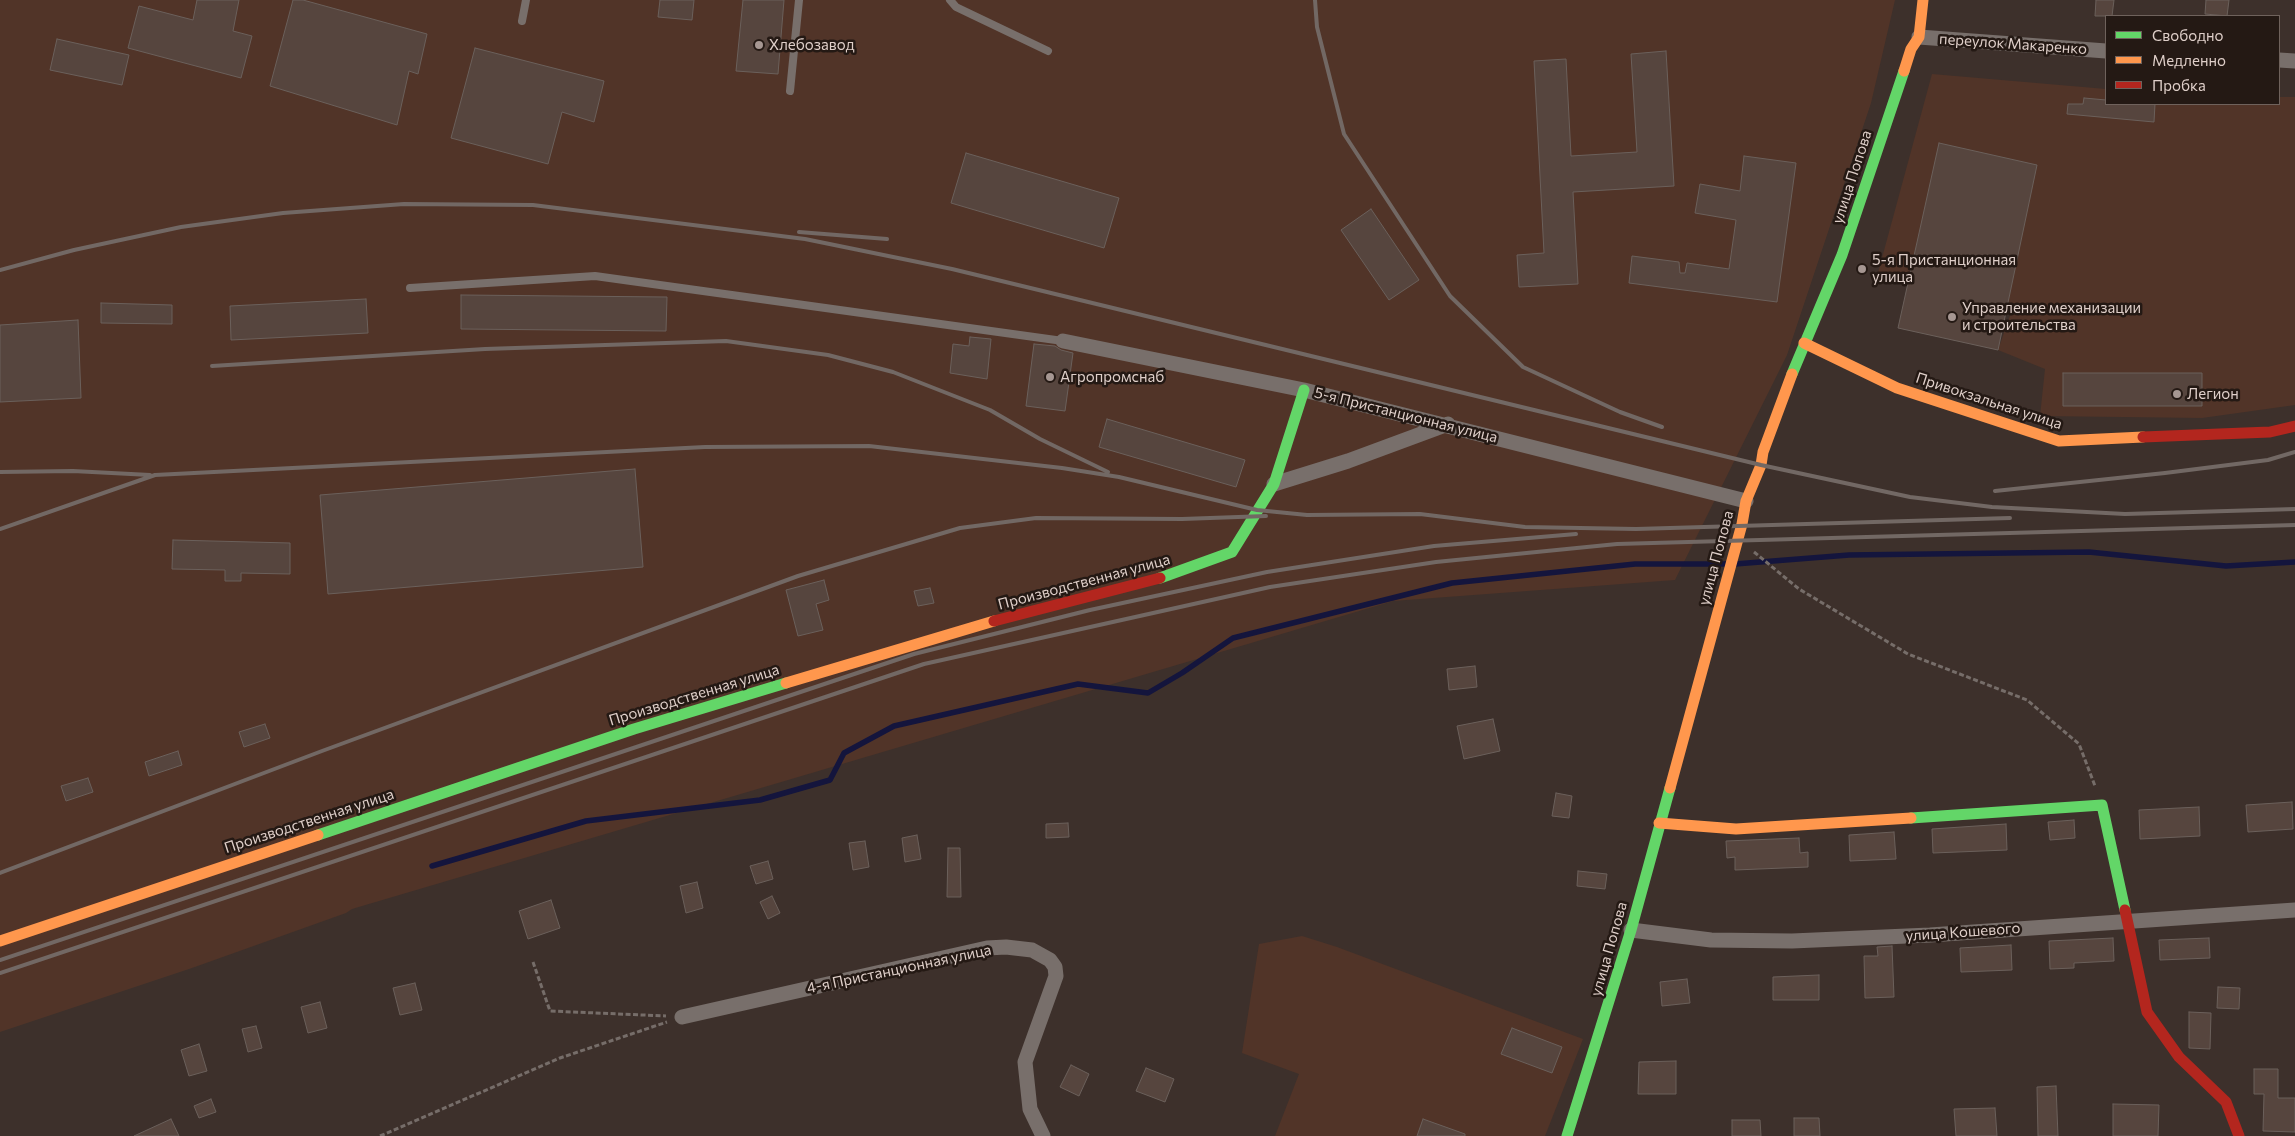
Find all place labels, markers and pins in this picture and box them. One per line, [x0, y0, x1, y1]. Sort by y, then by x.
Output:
place label: Хлебозавод [769, 36, 854, 54]
marker: Хлебозавод [753, 39, 765, 51]
place label: 5-я Пристанционная улица [1872, 251, 2016, 286]
marker: 5-я Пристанционная улица [1856, 263, 1868, 275]
place label: Управление механизации и строительства [1962, 299, 2141, 334]
marker: Управление механизации и строительства [1946, 311, 1958, 323]
place label: Агропромснаб [1060, 368, 1164, 386]
marker: Агропромснаб [1044, 371, 1056, 383]
place label: Легион [2187, 385, 2239, 403]
marker: Легион [2171, 388, 2183, 400]

